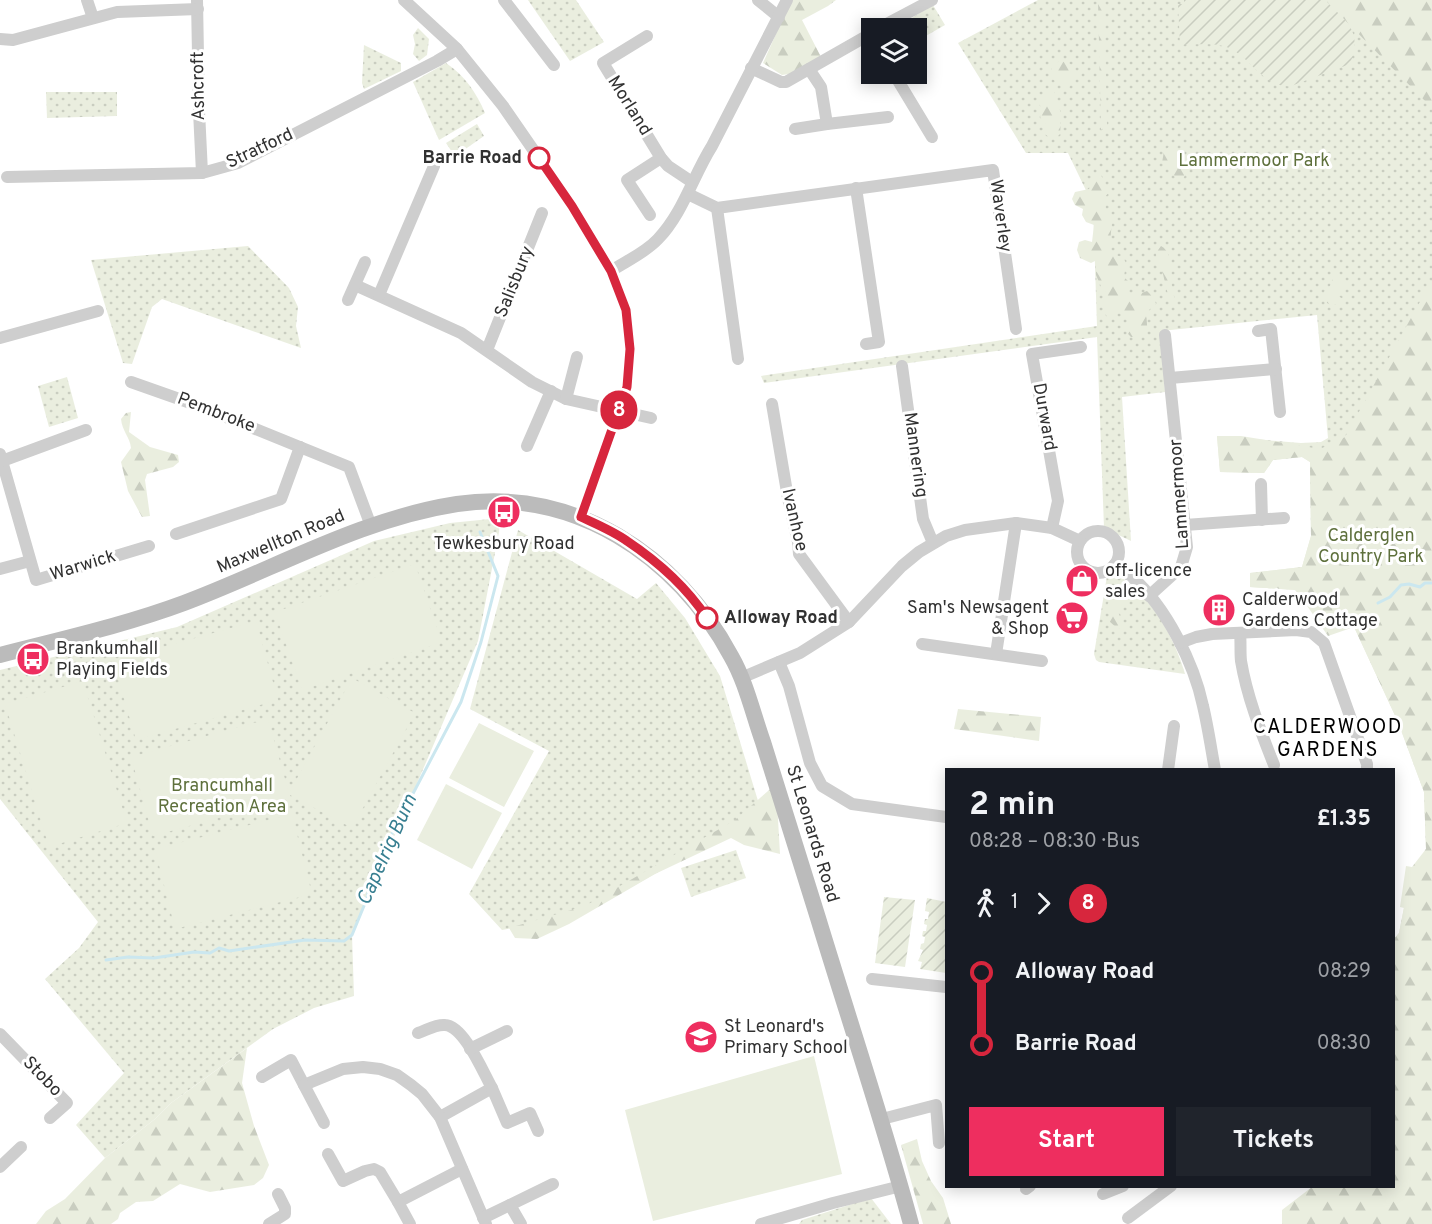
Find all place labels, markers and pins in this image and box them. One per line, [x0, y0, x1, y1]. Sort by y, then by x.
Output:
place label: Barrie Road [422, 147, 522, 170]
marker: Barrie Road [528, 147, 550, 169]
bus stop icon: Tewkesbury Road [486, 494, 522, 530]
place label: Tewkesbury Road [433, 533, 575, 556]
place label: off-licence sales [1105, 560, 1192, 604]
shop icon: off-licence sales [1064, 563, 1100, 599]
place label: Calderwood Gardens Cottage [1242, 589, 1378, 633]
building icon: Calderwood Gardens Cottage [1201, 592, 1237, 628]
place label: Sam's Newsagent & Shop [907, 597, 1049, 641]
supermarket icon: Sam's Newsagent & Shop [1054, 600, 1090, 636]
marker: Alloway Road [696, 607, 718, 629]
place label: Alloway Road [724, 607, 838, 630]
place label: Brankumhall Playing Fields [56, 638, 168, 682]
bus stop icon: Brankumhall Playing Fields [15, 641, 51, 677]
place label: St Leonard's Primary School [724, 1016, 848, 1060]
school or university icon: St Leonard's Primary School [683, 1019, 719, 1055]

